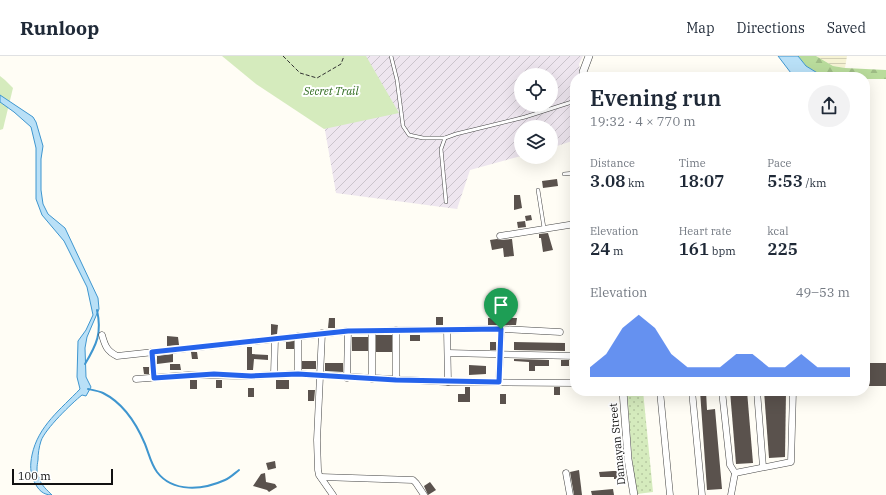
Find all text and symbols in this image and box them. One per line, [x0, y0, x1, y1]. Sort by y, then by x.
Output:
text: Runloop [20, 16, 99, 40]
text: Map [686, 19, 715, 37]
text: Directions [737, 19, 805, 37]
text: Saved [827, 19, 866, 37]
map controls [514, 68, 558, 164]
button: locate [514, 68, 558, 112]
text: Evening run [590, 83, 721, 112]
park label: Secret Trail [302, 84, 359, 98]
button: share [808, 85, 850, 127]
text: 19:32 · 4 × 770 m [590, 113, 696, 130]
button: layers [514, 120, 558, 164]
text: Distance [590, 156, 635, 170]
text: Time [679, 156, 706, 170]
text: Pace [767, 156, 792, 170]
text: 3.08 [590, 170, 625, 192]
text: 18:07 [679, 170, 725, 192]
text: 5:53 [767, 170, 803, 192]
text: km [625, 176, 645, 190]
text: /km [803, 176, 827, 190]
text: Elevation [590, 224, 638, 238]
text: Heart rate [679, 224, 731, 238]
text: kcal [767, 224, 789, 238]
text: 24 [590, 238, 610, 260]
text: 161 [679, 238, 709, 260]
text: 225 [767, 238, 798, 260]
text: m [610, 244, 623, 258]
text: bpm [709, 244, 736, 258]
text: Elevation [590, 284, 647, 301]
text: 49–53 m [796, 284, 850, 301]
pin [484, 288, 518, 329]
icon: arrive [490, 294, 512, 316]
street label: Damayan Street [606, 402, 628, 486]
scale bar [12, 467, 113, 486]
text: 100 m [18, 469, 51, 483]

